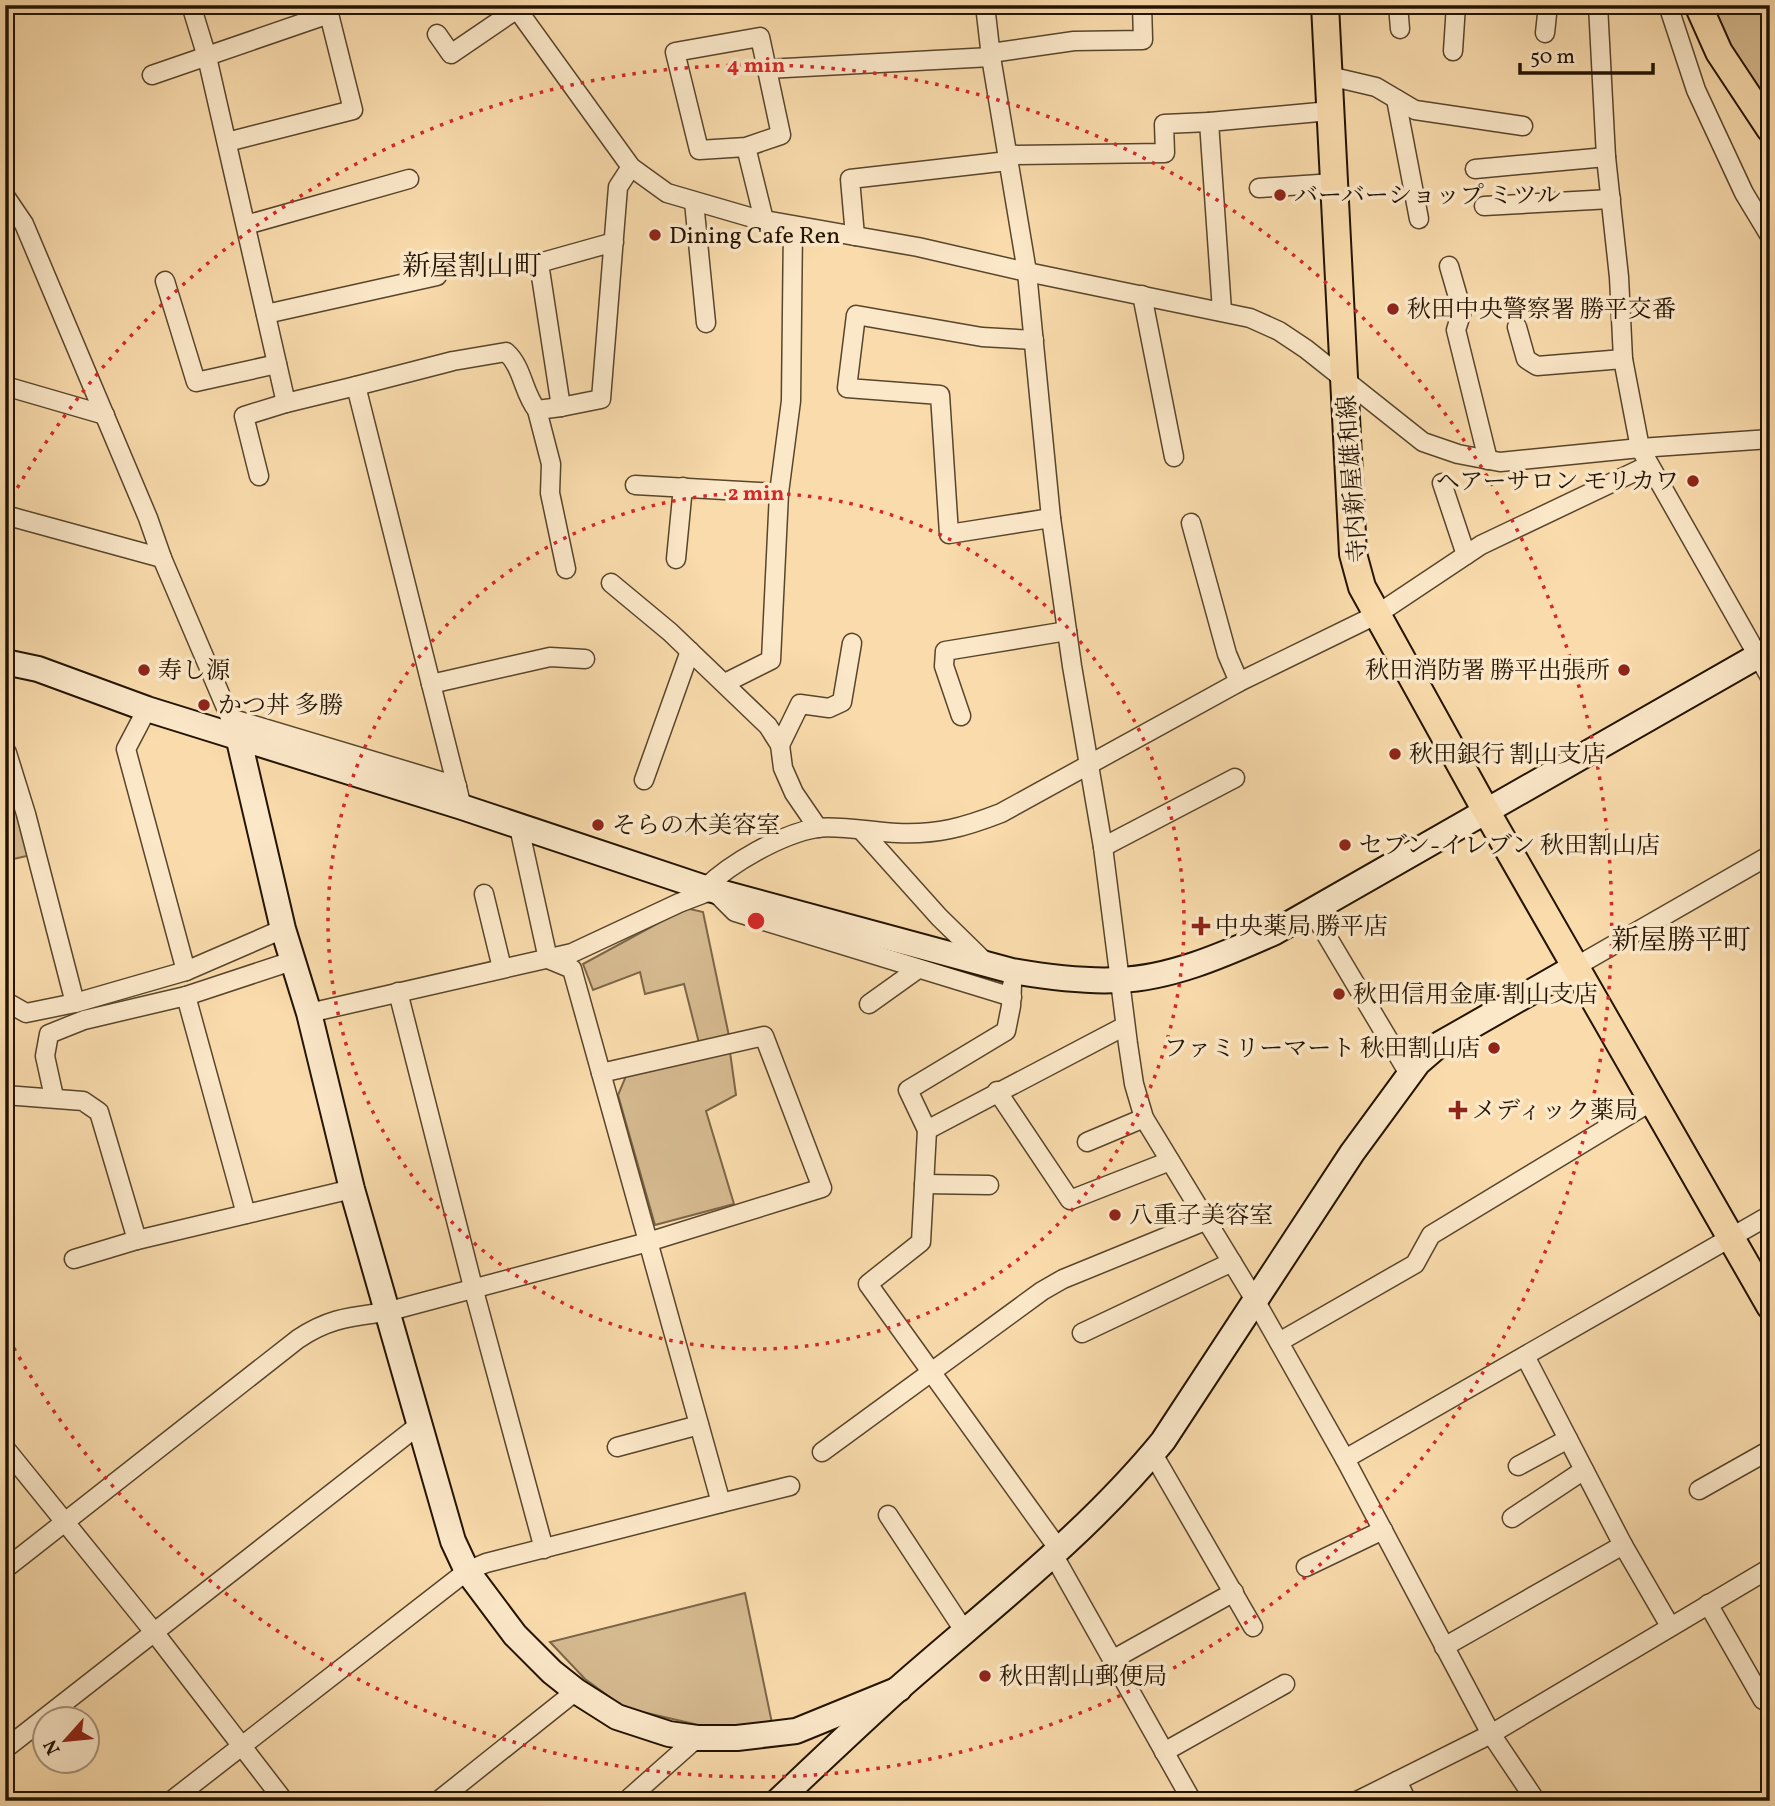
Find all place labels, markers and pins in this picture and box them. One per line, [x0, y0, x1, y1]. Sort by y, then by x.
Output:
place label: バーバーショップ ミツル [1294, 180, 1561, 214]
marker: バーバーショップ ミツル [1272, 187, 1288, 203]
place label: Dining Cafe Ren [669, 220, 840, 254]
marker: Dining Cafe Ren [647, 227, 663, 243]
place label: 秋田中央警察署 勝平交番 [1407, 294, 1676, 328]
marker: 秋田中央警察署 勝平交番 [1385, 301, 1401, 317]
place label: ヘアーサロン モリカワ [1436, 466, 1679, 500]
marker: ヘアーサロン モリカワ [1685, 473, 1701, 489]
place label: 寿し源 [158, 655, 230, 689]
place label: 秋田消防署 勝平出張所 [1365, 655, 1610, 689]
marker: 寿し源 [136, 662, 152, 678]
marker: 秋田消防署 勝平出張所 [1616, 662, 1632, 678]
place label: かつ丼 多勝 [218, 690, 343, 724]
marker: かつ丼 多勝 [196, 697, 212, 713]
place label: 秋田銀行 割山支店 [1409, 739, 1606, 773]
marker: 秋田銀行 割山支店 [1387, 746, 1403, 762]
place label: そらの木美容室 [612, 810, 780, 844]
marker: そらの木美容室 [590, 817, 606, 833]
place label: セブン-イレブン 秋田割山店 [1359, 830, 1660, 864]
marker: セブン-イレブン 秋田割山店 [1337, 837, 1353, 853]
centre of rings [744, 909, 768, 933]
place label: 中央薬局 勝平店 [1215, 911, 1388, 945]
marker: 中央薬局 勝平店 [1193, 918, 1209, 934]
place label: 秋田信用金庫 割山支店 [1353, 979, 1598, 1013]
marker: 秋田信用金庫 割山支店 [1331, 986, 1347, 1002]
place label: ファミリーマート 秋田割山店 [1164, 1033, 1480, 1067]
marker: ファミリーマート 秋田割山店 [1486, 1040, 1502, 1056]
place label: メディック薬局 [1472, 1095, 1638, 1129]
marker: メディック薬局 [1450, 1102, 1466, 1118]
place label: 八重子美容室 [1129, 1200, 1273, 1234]
marker: 八重子美容室 [1107, 1207, 1123, 1223]
place label: 秋田割山郵便局 [999, 1661, 1167, 1695]
marker: 秋田割山郵便局 [977, 1668, 993, 1684]

